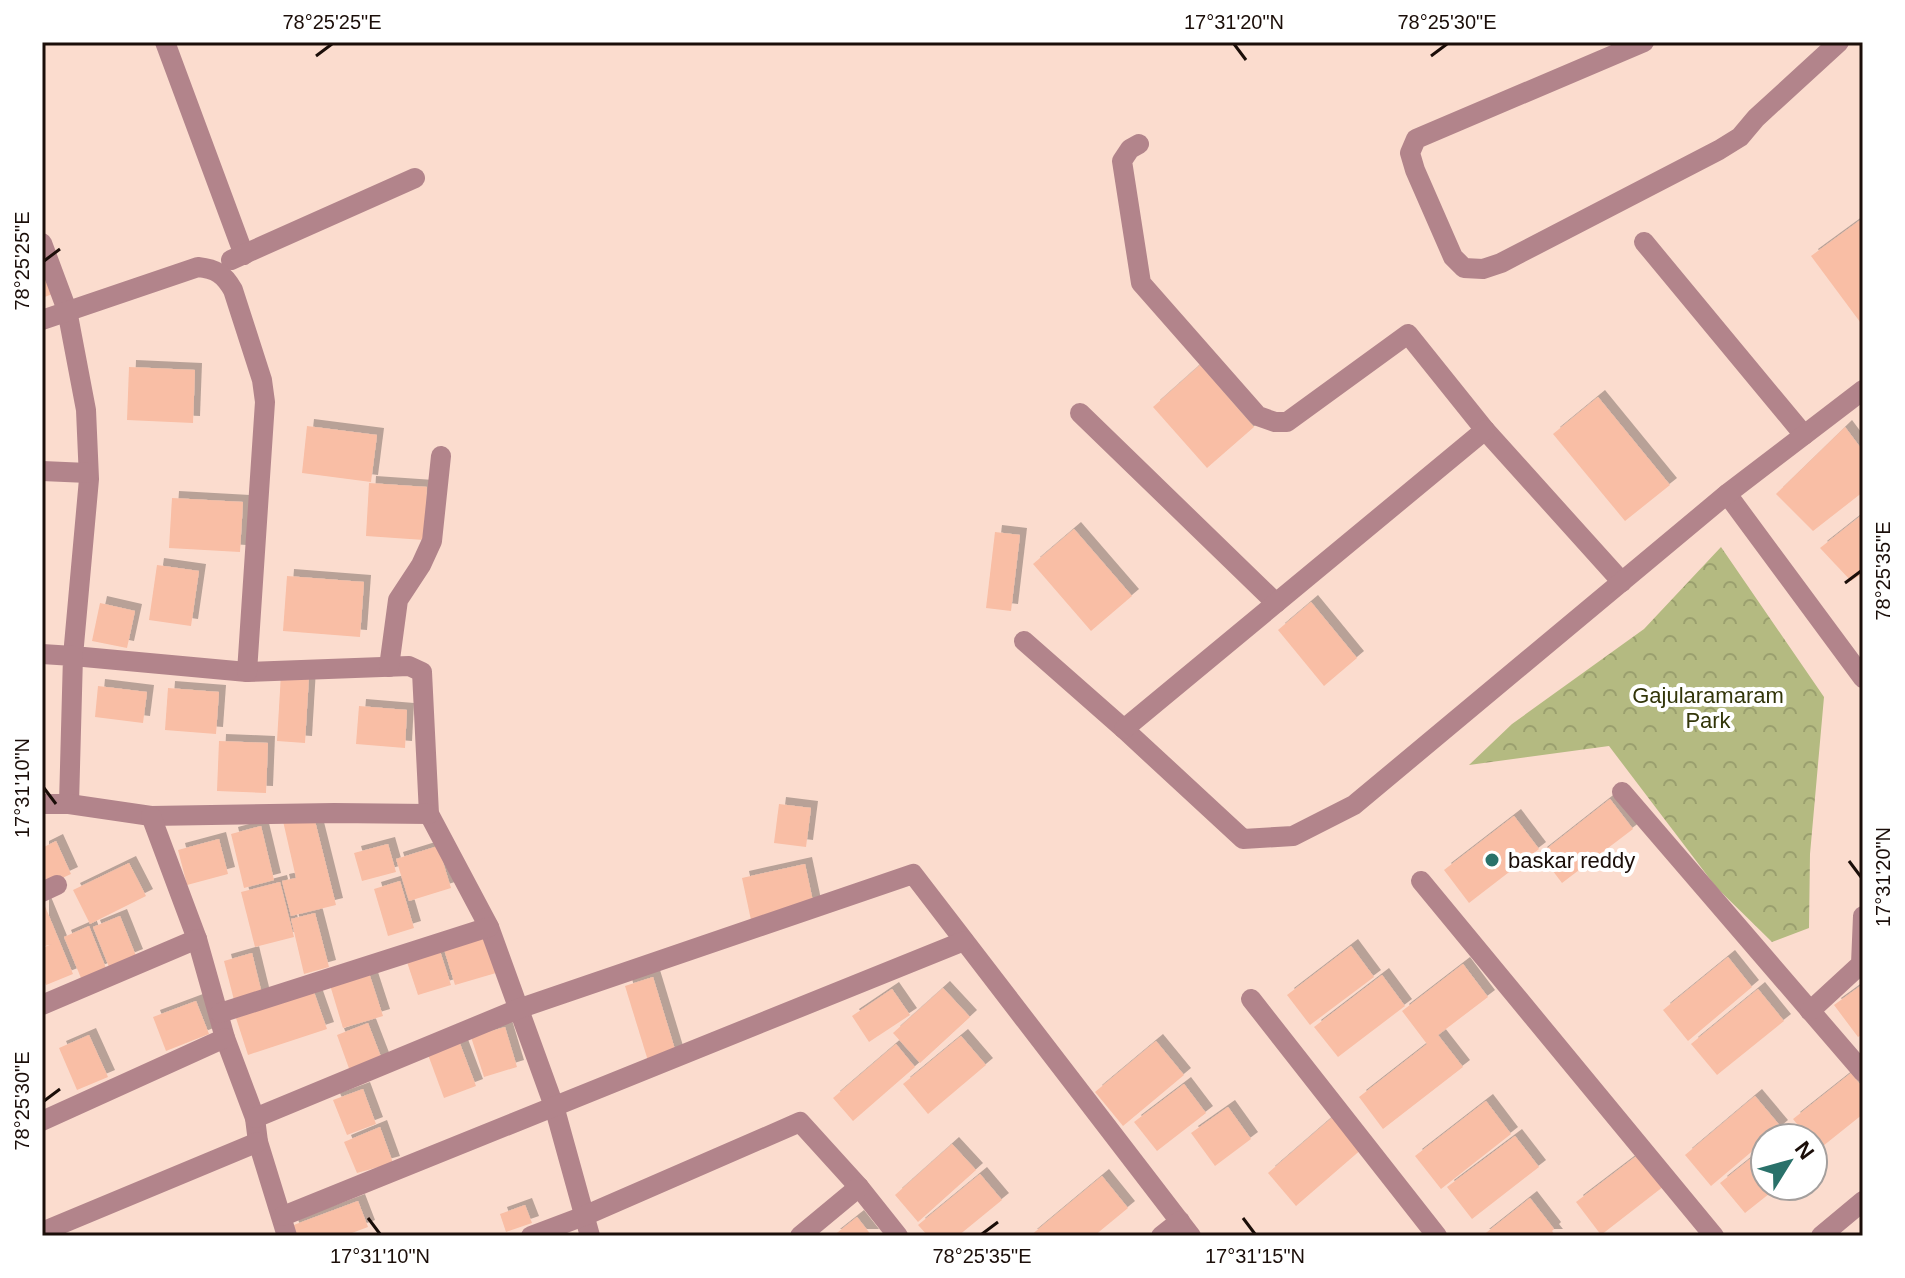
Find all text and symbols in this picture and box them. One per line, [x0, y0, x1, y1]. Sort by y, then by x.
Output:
text: 78°25'25"E [283, 11, 382, 33]
text: 17°31'20"N [1184, 11, 1284, 33]
text: 78°25'30"E [1398, 11, 1497, 33]
text: 78°25'25"E [11, 212, 33, 311]
text: 78°25'35"E [1872, 522, 1894, 621]
park label: Gajularamaram Park [1632, 683, 1784, 733]
text: 17°31'10"N [11, 738, 33, 838]
text: 17°31'20"N [1872, 827, 1894, 927]
place label: baskar reddy [1508, 848, 1635, 873]
marker: baskar reddy [1483, 851, 1501, 869]
text: 78°25'30"E [11, 1052, 33, 1151]
north arrow [1749, 1122, 1829, 1202]
text: N [1790, 1136, 1819, 1164]
text: 17°31'10"N [330, 1245, 430, 1267]
text: 78°25'35"E [933, 1245, 1032, 1267]
text: 17°31'15"N [1205, 1245, 1305, 1267]

